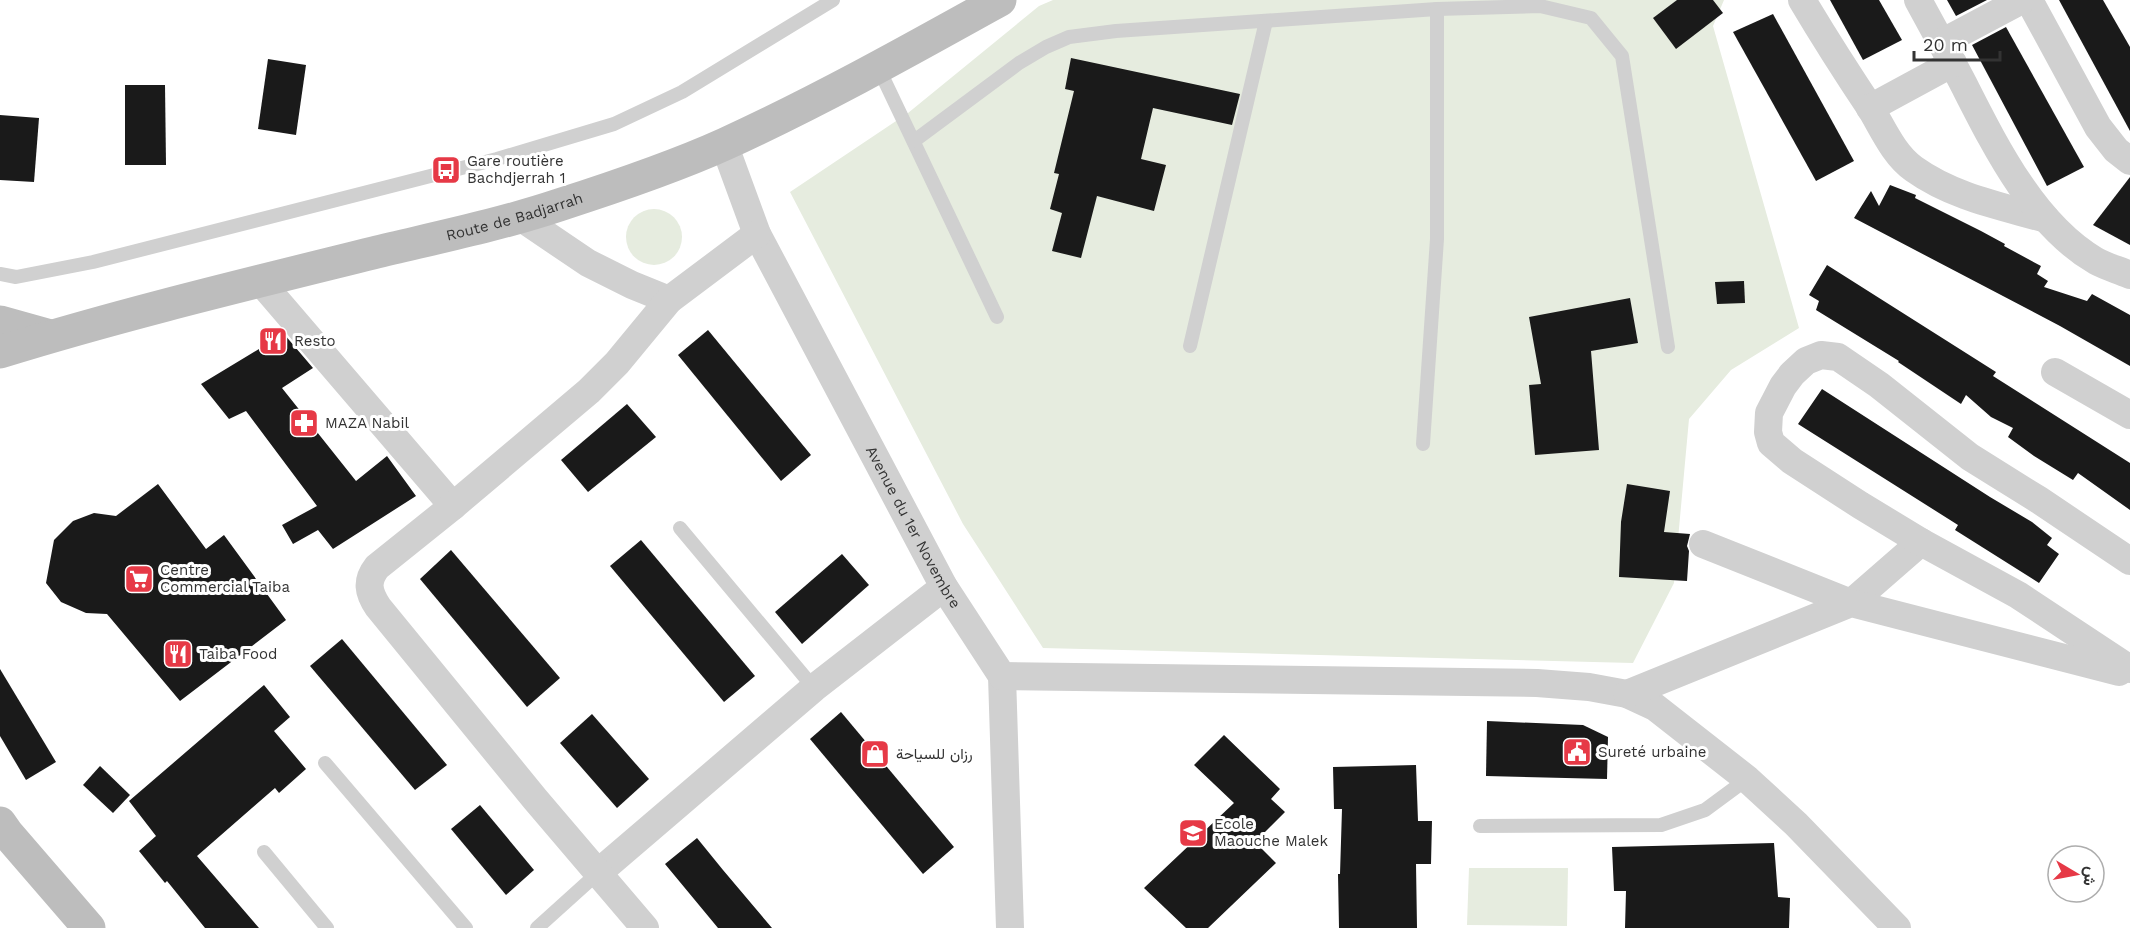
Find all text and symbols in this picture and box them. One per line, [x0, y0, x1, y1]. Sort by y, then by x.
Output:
scale bar [1914, 24, 2000, 62]
text: 20 m [1923, 34, 1968, 55]
place label: Gare routière Bachdjerrah 1 [467, 152, 566, 187]
bus stop icon: Gare routière Bachdjerrah 1 [430, 154, 462, 186]
street label: Route de Badjarrah [444, 189, 585, 245]
restaurant icon: Resto [257, 325, 289, 357]
place label: Resto [294, 332, 336, 350]
pharmacy icon: MAZA Nabil [288, 407, 320, 439]
place label: MAZA Nabil [325, 414, 409, 432]
street label: Avenue du 1er Novembre [862, 443, 964, 612]
place label: Centre Commercial Taiba [160, 561, 291, 596]
supermarket icon: Centre Commercial Taiba [123, 563, 155, 595]
restaurant icon: Taiba Food [162, 638, 194, 670]
place label: Taiba Food [199, 645, 277, 663]
public building icon: Sureté urbaine [1561, 736, 1593, 768]
shop icon: رزان للسياحة [859, 738, 891, 770]
place label: Sureté urbaine [1598, 743, 1706, 761]
place label: رزان للسياحة [896, 745, 973, 763]
place label: Ecole Maouche Malek [1214, 815, 1328, 850]
school or university icon: Ecole Maouche Malek [1177, 817, 1209, 849]
north arrow [2046, 844, 2106, 904]
text: ش [2079, 865, 2101, 888]

